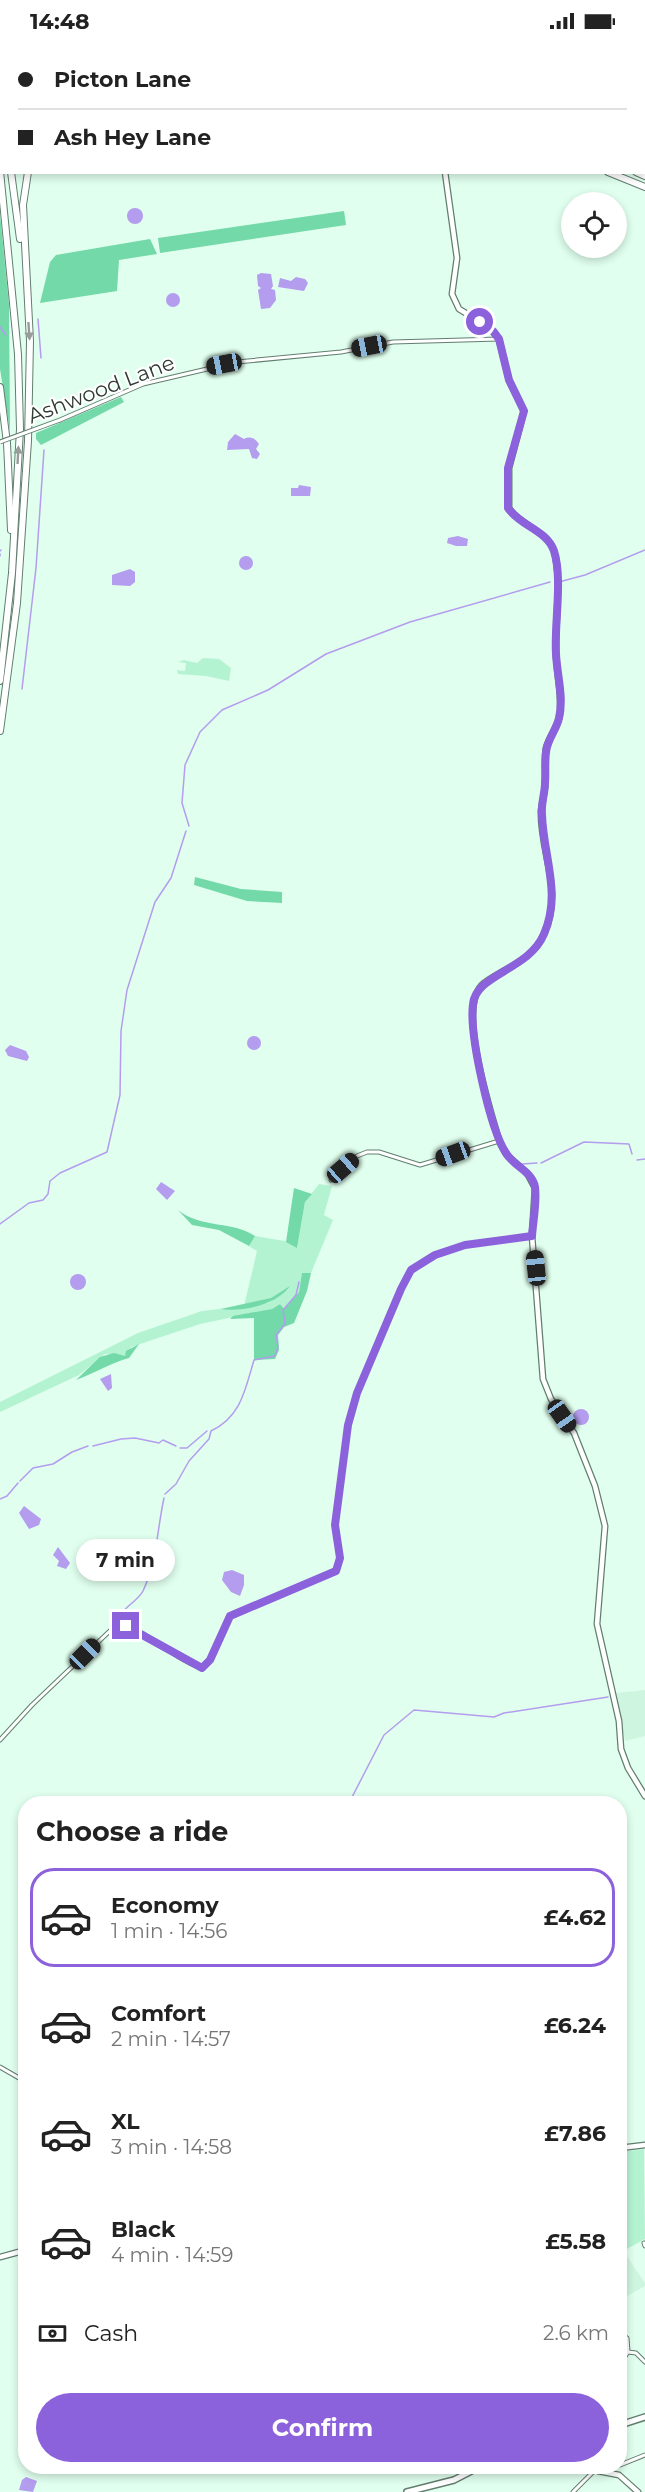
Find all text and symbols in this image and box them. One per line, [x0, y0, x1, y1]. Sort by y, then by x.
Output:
text: 14:48 [30, 8, 90, 35]
text: Picton Lane [54, 66, 191, 93]
text: Ash Hey Lane [54, 124, 211, 151]
map controls [561, 192, 627, 258]
button: locate [561, 192, 627, 258]
route start [466, 308, 493, 335]
one-way arrow [24, 321, 34, 340]
car [350, 334, 388, 358]
street label: Ashwood Lane [24, 350, 178, 428]
car [205, 352, 243, 376]
one-way arrow [14, 446, 23, 465]
car [433, 1139, 473, 1169]
car [324, 1149, 362, 1187]
car [525, 1249, 547, 1287]
car [544, 1396, 580, 1436]
callout: 7 min [76, 1539, 176, 1581]
text: 7 min [96, 1548, 155, 1572]
route end [112, 1612, 139, 1639]
car [66, 1635, 104, 1673]
text: Choose a ride [36, 1815, 228, 1848]
icon: car [39, 1891, 93, 1945]
text: Economy [111, 1892, 219, 1919]
text: £4.62 [544, 1904, 606, 1931]
text: 1 min · 14:56 [111, 1919, 227, 1943]
icon: car [39, 1999, 93, 2053]
text: Comfort [111, 2000, 206, 2027]
text: £6.24 [544, 2012, 606, 2039]
text: 2 min · 14:57 [111, 2027, 231, 2051]
icon: car [39, 2107, 93, 2161]
text: XL [111, 2108, 140, 2135]
text: £7.86 [544, 2120, 606, 2147]
text: 3 min · 14:58 [111, 2135, 232, 2159]
icon: car [39, 2215, 93, 2269]
text: Black [111, 2216, 175, 2243]
text: £5.58 [545, 2228, 606, 2255]
text: 4 min · 14:59 [111, 2243, 233, 2267]
icon: cash [36, 2317, 69, 2350]
text: Cash [84, 2320, 138, 2347]
text: 2.6 km [543, 2321, 609, 2345]
button: Confirm [36, 2393, 609, 2462]

